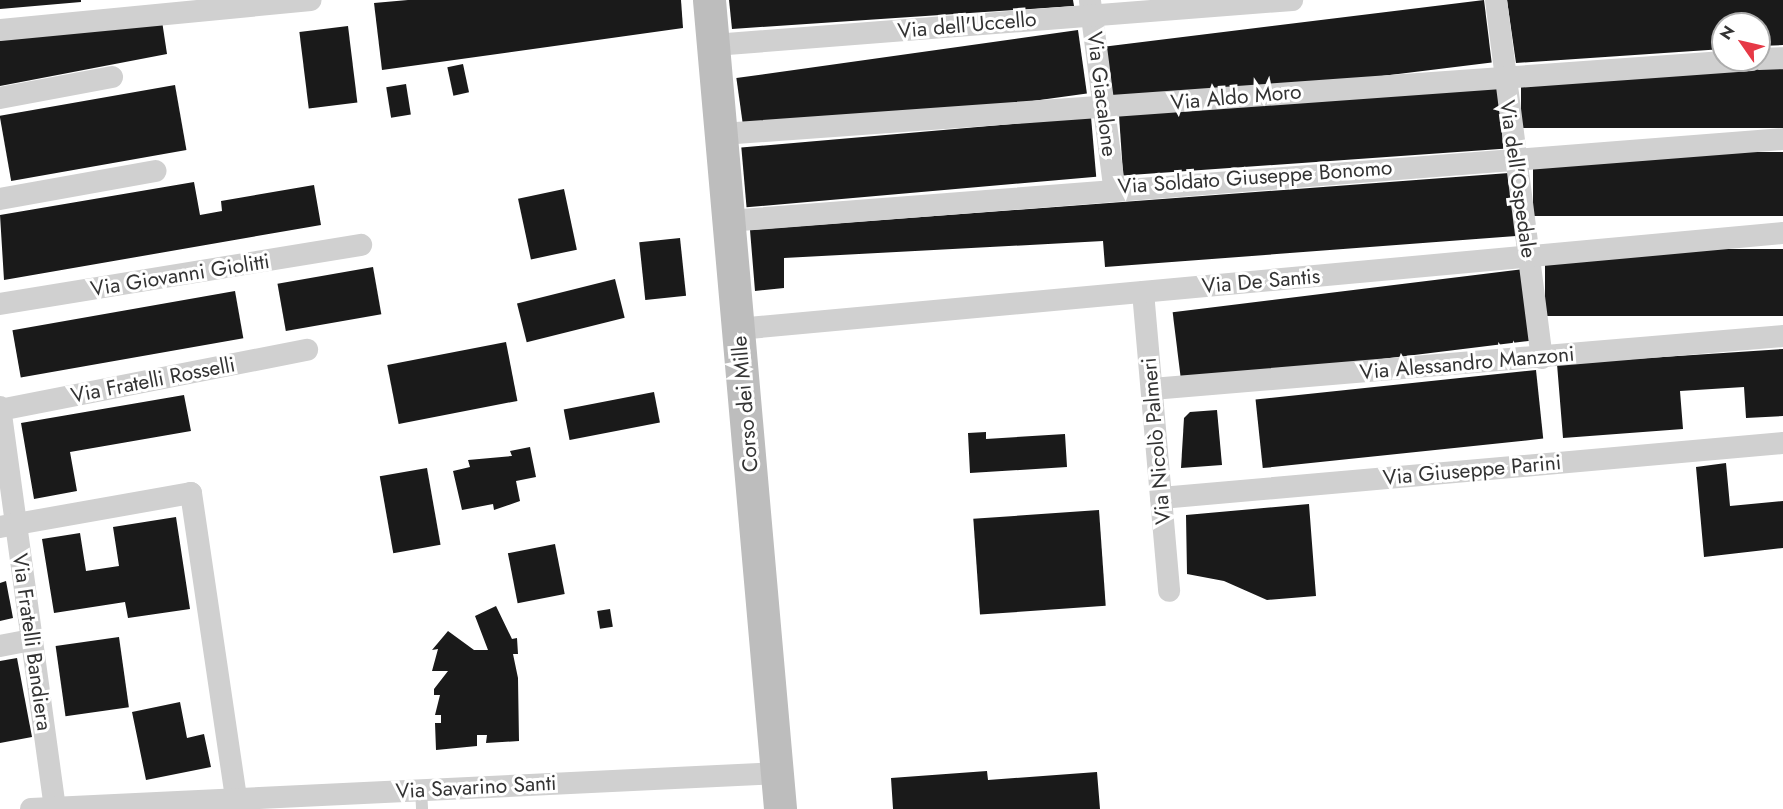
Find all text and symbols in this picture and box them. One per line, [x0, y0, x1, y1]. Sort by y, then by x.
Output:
street label: Via dell'Uccello [897, 6, 1037, 44]
north arrow [1711, 12, 1771, 72]
text: N [1714, 21, 1740, 44]
street label: Via Giacalone [1082, 30, 1122, 158]
street label: Via Aldo Moro [1170, 79, 1302, 115]
street label: Via dell'Ospedale [1494, 98, 1542, 260]
street label: Via Soldato Giuseppe Bonomo [1117, 155, 1393, 199]
street label: Via Giovanni Giolitti [89, 248, 271, 302]
street label: Via De Santis [1201, 263, 1321, 299]
street label: Corso dei Mille [726, 335, 764, 473]
street label: Via Alessandro Manzoni [1359, 341, 1575, 385]
street label: Via Fratelli Rosselli [69, 352, 237, 408]
street label: Via Nicolò Palmeri [1136, 357, 1176, 525]
street label: Via Giuseppe Parini [1382, 450, 1562, 490]
street label: Via Fratelli Bandiera [7, 552, 57, 732]
street label: Via Savarino Santi [395, 770, 557, 804]

